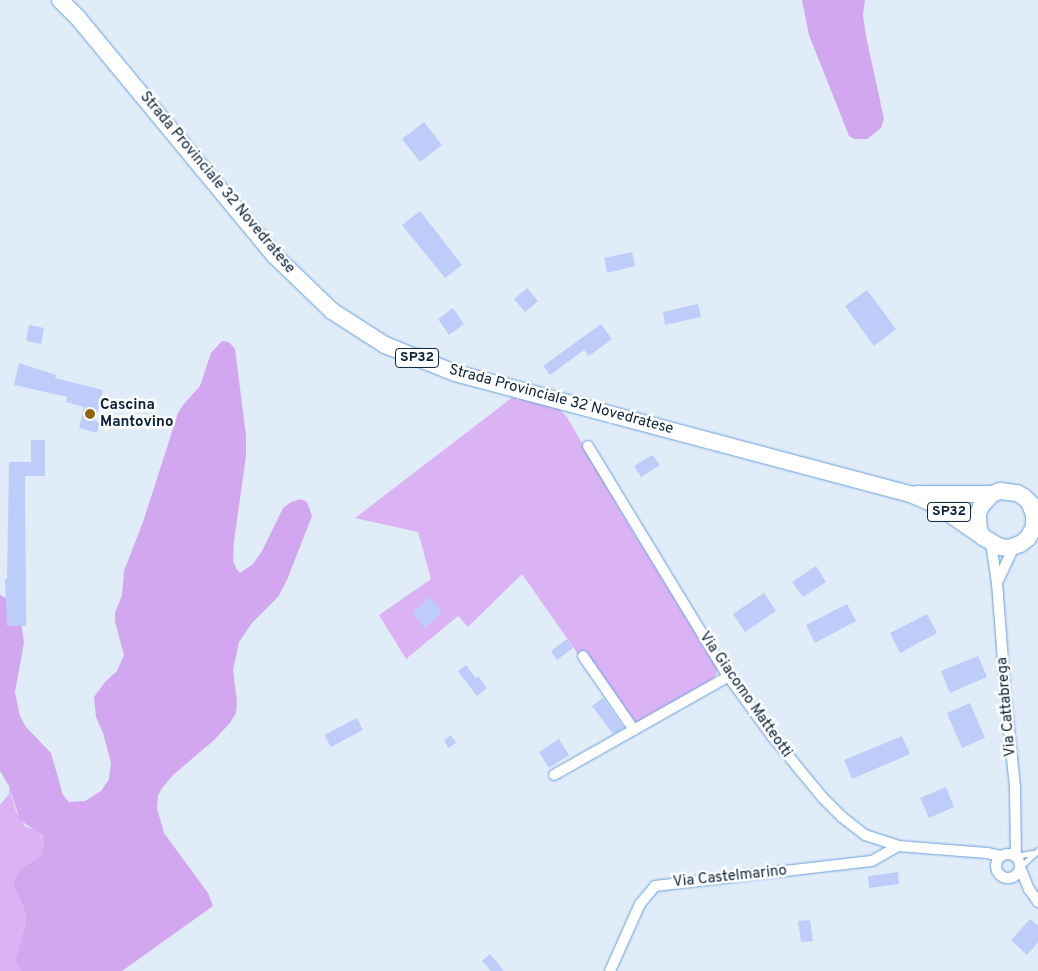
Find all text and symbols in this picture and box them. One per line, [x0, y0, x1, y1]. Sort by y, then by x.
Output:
street label: Strada Provinciale 32 Novedratese [136, 88, 298, 278]
road number: SP32 [394, 346, 440, 369]
street label: Strada Provinciale 32 Novedratese [447, 361, 675, 439]
place label: Cascina Mantovino [100, 396, 173, 431]
marker: Cascina Mantovino [84, 408, 96, 420]
road number: SP32 [926, 501, 972, 524]
street label: Via Giacomo Matteotti [695, 629, 795, 761]
street label: Via Cattabrega [994, 656, 1020, 758]
street label: Via Castelmarino [672, 862, 788, 892]

